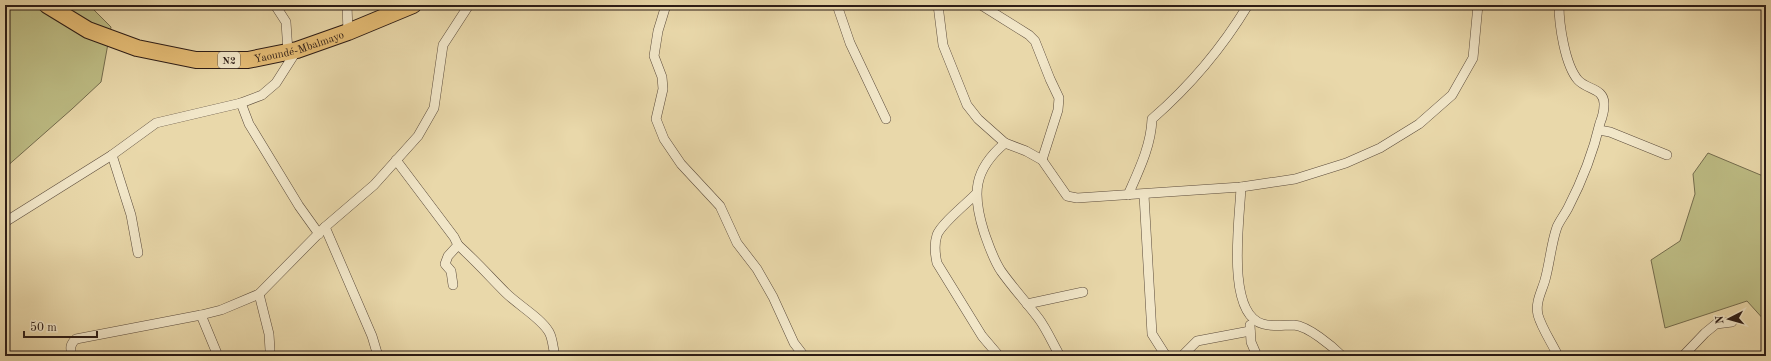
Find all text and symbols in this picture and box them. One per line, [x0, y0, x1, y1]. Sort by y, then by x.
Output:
street label: Yaoundé-Mbalmayo [253, 30, 346, 66]
road number: N2 [218, 52, 240, 68]
north arrow [1709, 299, 1749, 339]
scale bar [24, 313, 97, 339]
text: N [1715, 315, 1726, 325]
text: 50 m [30, 321, 57, 334]

